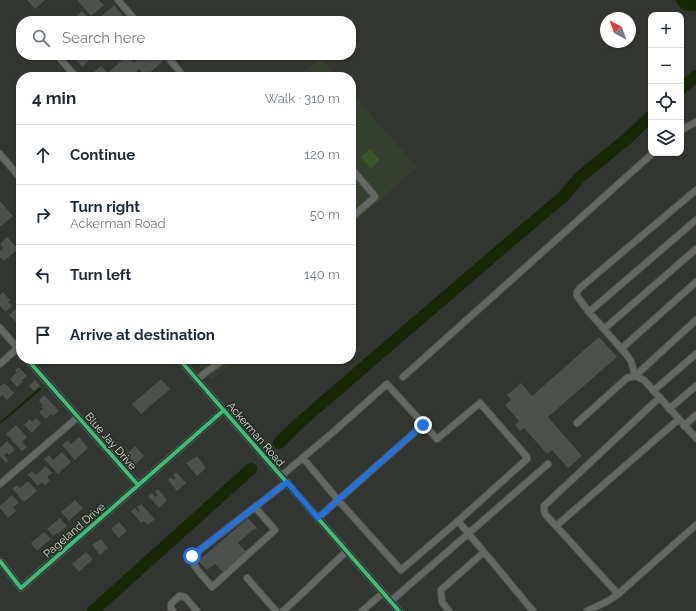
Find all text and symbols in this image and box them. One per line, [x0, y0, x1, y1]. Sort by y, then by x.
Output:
north arrow [600, 12, 636, 48]
map controls [648, 12, 684, 156]
button: + [648, 12, 684, 48]
search box [16, 16, 356, 60]
icon: search [30, 27, 52, 49]
text: Search here [62, 29, 145, 47]
button: − [648, 48, 684, 84]
button: locate [648, 84, 684, 120]
text: 4 min [32, 88, 76, 108]
text: Walk · 310 m [265, 91, 340, 106]
button: layers [648, 120, 684, 156]
icon: ahead [32, 144, 54, 166]
text: Continue [70, 146, 135, 164]
text: 120 m [304, 147, 340, 162]
text: Turn right [70, 198, 140, 216]
icon: right [32, 204, 54, 226]
text: 50 m [310, 207, 340, 222]
text: Ackerman Road [70, 216, 166, 231]
icon: left [32, 264, 54, 286]
text: Turn left [70, 266, 131, 284]
text: 140 m [304, 267, 340, 282]
icon: arrive [32, 324, 54, 346]
text: Arrive at destination [70, 326, 215, 344]
street label: Ackerman Road [224, 400, 287, 469]
street label: Blue Jay Drive [82, 410, 139, 473]
route end [414, 416, 432, 434]
street label: Pageland Drive [41, 500, 108, 561]
route start [183, 547, 201, 565]

